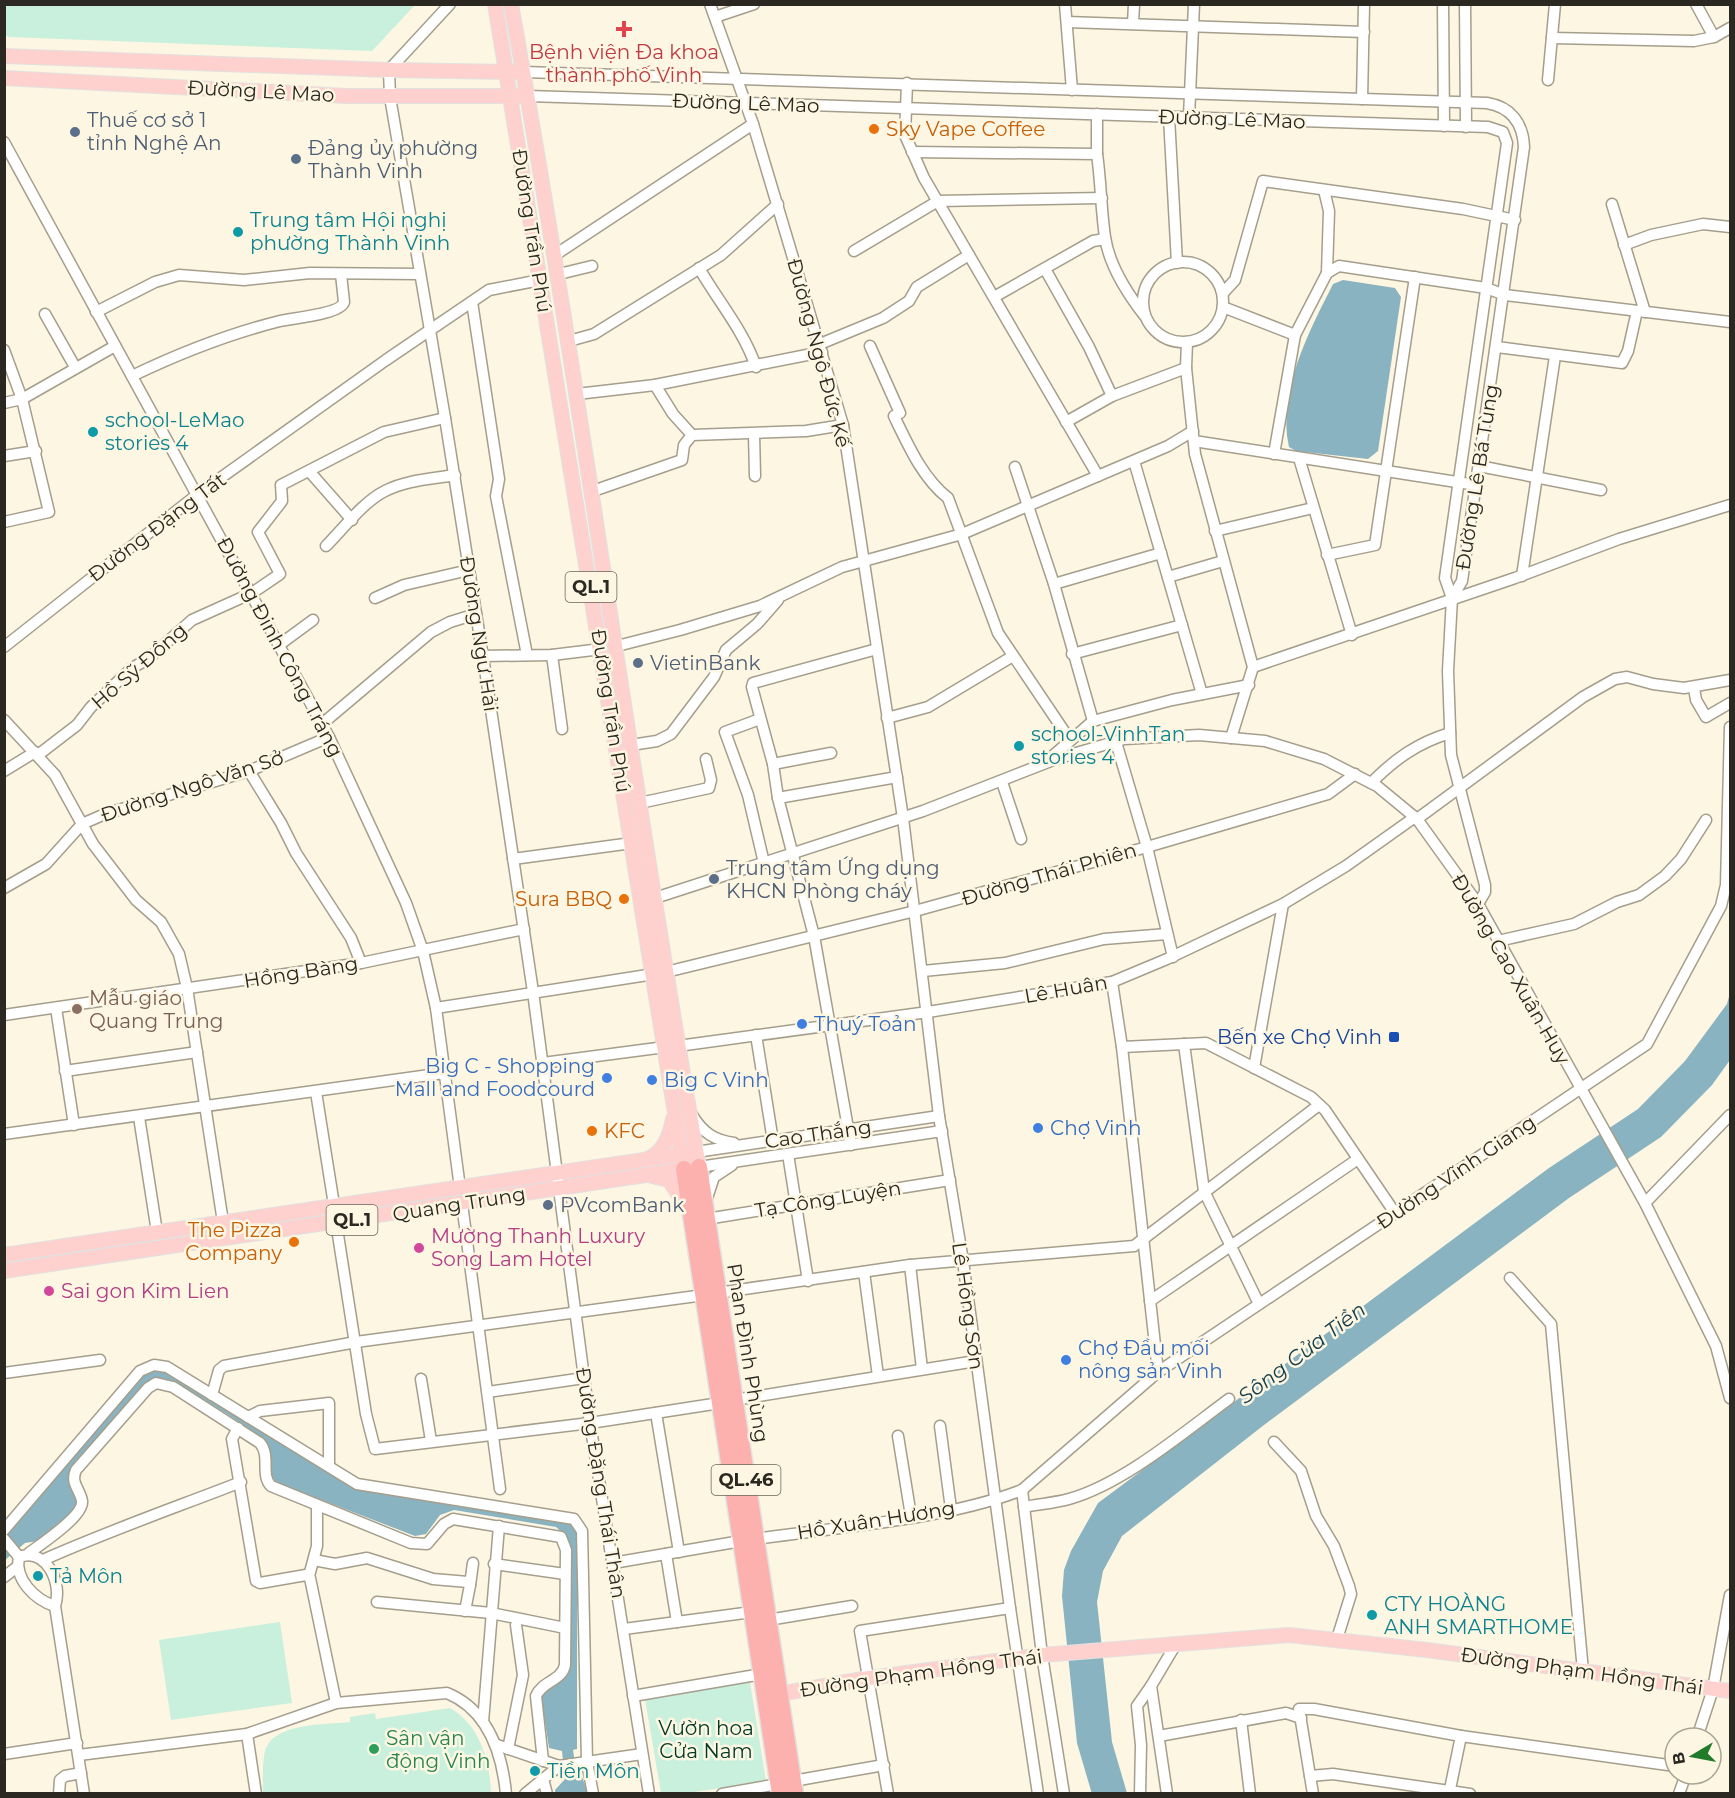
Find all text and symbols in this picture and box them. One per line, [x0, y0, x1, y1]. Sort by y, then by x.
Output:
marker: Bệnh viện Đa khoa thành phố Vinh [615, 20, 633, 38]
place label: Bệnh viện Đa khoa thành phố Vinh [529, 40, 719, 87]
street label: Đường Lê Mao [187, 75, 335, 107]
street label: Đường Lê Mao [672, 88, 820, 118]
street label: Đường Lê Mao [1158, 104, 1306, 134]
place label: Thuế cơ sở 1 tỉnh Nghệ An [87, 108, 221, 155]
place label: Sky Vape Coffee [886, 117, 1045, 141]
marker: Sky Vape Coffee [867, 122, 881, 136]
marker: Thuế cơ sở 1 tỉnh Nghệ An [68, 125, 82, 139]
place label: Đảng ủy phường Thành Vinh [308, 136, 478, 183]
street label: Đường Trần Phú [507, 148, 557, 314]
marker: Đảng ủy phường Thành Vinh [289, 152, 303, 166]
place label: Trung tâm Hội nghị phường Thành Vinh [250, 208, 450, 255]
marker: Trung tâm Hội nghị phường Thành Vinh [231, 225, 245, 239]
street label: Đường Ngô Đức Kế [782, 256, 856, 451]
street label: Đường Lê Bá Tùng [1450, 382, 1504, 572]
place label: school-LeMao stories 4 [105, 408, 245, 455]
marker: school-LeMao stories 4 [86, 425, 100, 439]
street label: Đường Đặng Tất [83, 467, 231, 587]
street label: Đường Đinh Công Tráng [212, 533, 348, 761]
street label: Đường Ngư Hải [455, 555, 503, 713]
road number: QL.1 [566, 572, 616, 602]
street label: Hồ Sỹ Đồng [86, 618, 192, 714]
street label: Đường Trần Phú [586, 628, 636, 794]
place label: VietinBank [650, 651, 760, 675]
marker: VietinBank [631, 656, 645, 670]
place label: school-VinhTan stories 4 [1031, 722, 1185, 769]
marker: school-VinhTan stories 4 [1012, 739, 1026, 753]
street label: Đường Ngô Văn Sở [98, 745, 286, 827]
street label: Đường Thái Phiên [959, 838, 1139, 910]
place label: Trung tâm Ứng dụng KHCN Phòng cháy [726, 856, 940, 903]
street label: Đường Cao Xuân Huy [1447, 870, 1575, 1068]
marker: Trung tâm Ứng dụng KHCN Phòng cháy [707, 872, 721, 886]
place label: Sura BBQ [515, 887, 612, 911]
marker: Sura BBQ [617, 892, 631, 906]
street label: Hồng Bàng [242, 951, 360, 993]
street label: Lê Huân [1023, 970, 1109, 1008]
place label: Mẫu giáo Quang Trung [89, 986, 223, 1033]
marker: Mẫu giáo Quang Trung [70, 1002, 84, 1016]
place label: Thuý Toản [814, 1012, 917, 1036]
marker: Thuý Toản [795, 1017, 809, 1031]
place label: Bến xe Chợ Vinh [1217, 1025, 1382, 1049]
marker: Bến xe Chợ Vinh [1387, 1030, 1401, 1044]
place label: Big C - Shopping Mall and Foodcourd [395, 1054, 595, 1101]
place label: Big C Vinh [664, 1068, 769, 1092]
marker: Big C - Shopping Mall and Foodcourd [600, 1071, 614, 1085]
marker: Big C Vinh [645, 1073, 659, 1087]
street label: Đường Vĩnh Giang [1372, 1110, 1540, 1234]
street label: Cao Thắng [763, 1115, 873, 1153]
place label: Chợ Vinh [1050, 1116, 1142, 1140]
place label: KFC [604, 1119, 645, 1143]
marker: Chợ Vinh [1031, 1121, 1045, 1135]
marker: KFC [585, 1124, 599, 1138]
street label: Tạ Công Luyện [753, 1176, 903, 1222]
street label: Quang Trung [391, 1182, 527, 1226]
place label: PVcomBank [560, 1193, 684, 1217]
marker: PVcomBank [541, 1198, 555, 1212]
road number: QL.1 [326, 1205, 378, 1235]
place label: The Pizza Company [185, 1218, 282, 1265]
place label: Mường Thanh Luxury Song Lam Hotel [431, 1224, 645, 1271]
marker: The Pizza Company [287, 1235, 301, 1249]
marker: Mường Thanh Luxury Song Lam Hotel [412, 1241, 426, 1255]
street label: Lê Hồng Sơn [947, 1241, 989, 1371]
street label: Phan Đình Phùng [722, 1262, 774, 1444]
place label: Sai gon Kim Lien [61, 1279, 230, 1303]
marker: Sai gon Kim Lien [42, 1284, 56, 1298]
water label: Sông Cửa Tiền [1233, 1297, 1370, 1409]
place label: Chợ Đầu mối nông sản Vinh [1078, 1336, 1223, 1383]
marker: Chợ Đầu mối nông sản Vinh [1059, 1353, 1073, 1367]
street label: Đường Đặng Thái Thân [571, 1366, 631, 1600]
road number: QL.46 [712, 1465, 780, 1495]
street label: Hồ Xuân Hương [795, 1496, 957, 1544]
place label: Tả Môn [50, 1564, 123, 1588]
marker: Tả Môn [31, 1569, 45, 1583]
place label: CTY HOÀNG ANH SMARTHOME [1384, 1592, 1573, 1639]
marker: CTY HOÀNG ANH SMARTHOME [1365, 1608, 1379, 1622]
street label: Đường Phạm Hồng Thái [1459, 1642, 1705, 1700]
street label: Đường Phạm Hồng Thái [798, 1644, 1044, 1702]
park label: Vườn hoa Cửa Nam [658, 1716, 754, 1763]
place label: Sân vận động Vinh [386, 1726, 491, 1773]
north arrow [1663, 1726, 1723, 1786]
marker: Sân vận động Vinh [367, 1742, 381, 1756]
text: B [1668, 1751, 1689, 1766]
place label: Tiền Môn [547, 1759, 640, 1783]
marker: Tiền Môn [528, 1764, 542, 1778]

